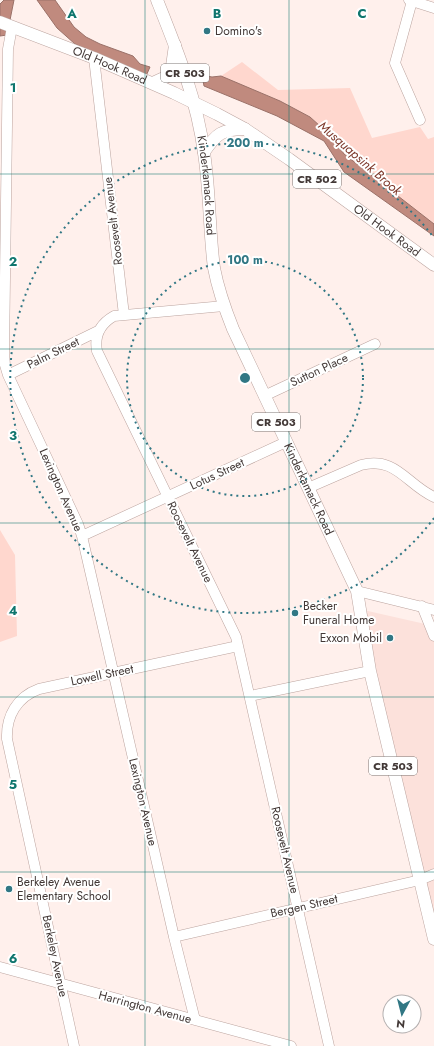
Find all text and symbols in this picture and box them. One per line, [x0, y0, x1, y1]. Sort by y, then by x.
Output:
text: A [66, 4, 77, 23]
text: B [213, 4, 222, 23]
text: C [357, 4, 367, 23]
place label: Domino's [215, 22, 262, 40]
marker: Domino's [202, 26, 212, 36]
street label: Old Hook Road [70, 42, 150, 89]
road number: CR 503 [161, 64, 209, 82]
text: 1 [10, 78, 16, 97]
water label: Musquapsink Brook [314, 116, 406, 200]
street label: Kinderkamack Road [192, 134, 220, 236]
text: 200 m [226, 134, 264, 152]
road number: CR 502 [293, 170, 341, 188]
street label: Roosevelt Avenue [99, 176, 127, 266]
street label: Old Hook Road [350, 200, 424, 261]
text: 100 m [227, 251, 263, 269]
text: 2 [9, 252, 17, 271]
street label: Palm Street [24, 333, 82, 373]
street label: Sutton Place [287, 349, 351, 391]
centre of rings [238, 371, 252, 385]
road number: CR 503 [252, 413, 300, 431]
text: 3 [9, 426, 17, 445]
street label: Kinderkamack Road [279, 440, 338, 538]
street label: Lexington Avenue [35, 445, 87, 535]
street label: Lotus Street [187, 453, 247, 494]
street label: Roosevelt Avenue [162, 498, 218, 586]
place label: Becker Funeral Home [303, 597, 374, 629]
text: 4 [8, 601, 18, 620]
marker: Becker Funeral Home [290, 608, 300, 618]
place label: Exxon Mobil [320, 629, 382, 647]
marker: Exxon Mobil [385, 633, 395, 643]
street label: Lowell Street [69, 660, 135, 690]
street label: Lexington Avenue [124, 756, 162, 848]
road number: CR 503 [369, 757, 417, 775]
text: 5 [9, 775, 17, 794]
street label: Roosevelt Avenue [266, 805, 304, 895]
place label: Berkeley Avenue Elementary School [17, 873, 111, 905]
marker: Berkeley Avenue Elementary School [4, 884, 14, 894]
street label: Bergen Street [269, 890, 339, 922]
street label: Berkeley Avenue [38, 913, 72, 999]
text: 6 [9, 949, 18, 968]
street label: Harrington Avenue [97, 986, 193, 1028]
north arrow [382, 994, 422, 1034]
text: N [395, 1015, 406, 1032]

